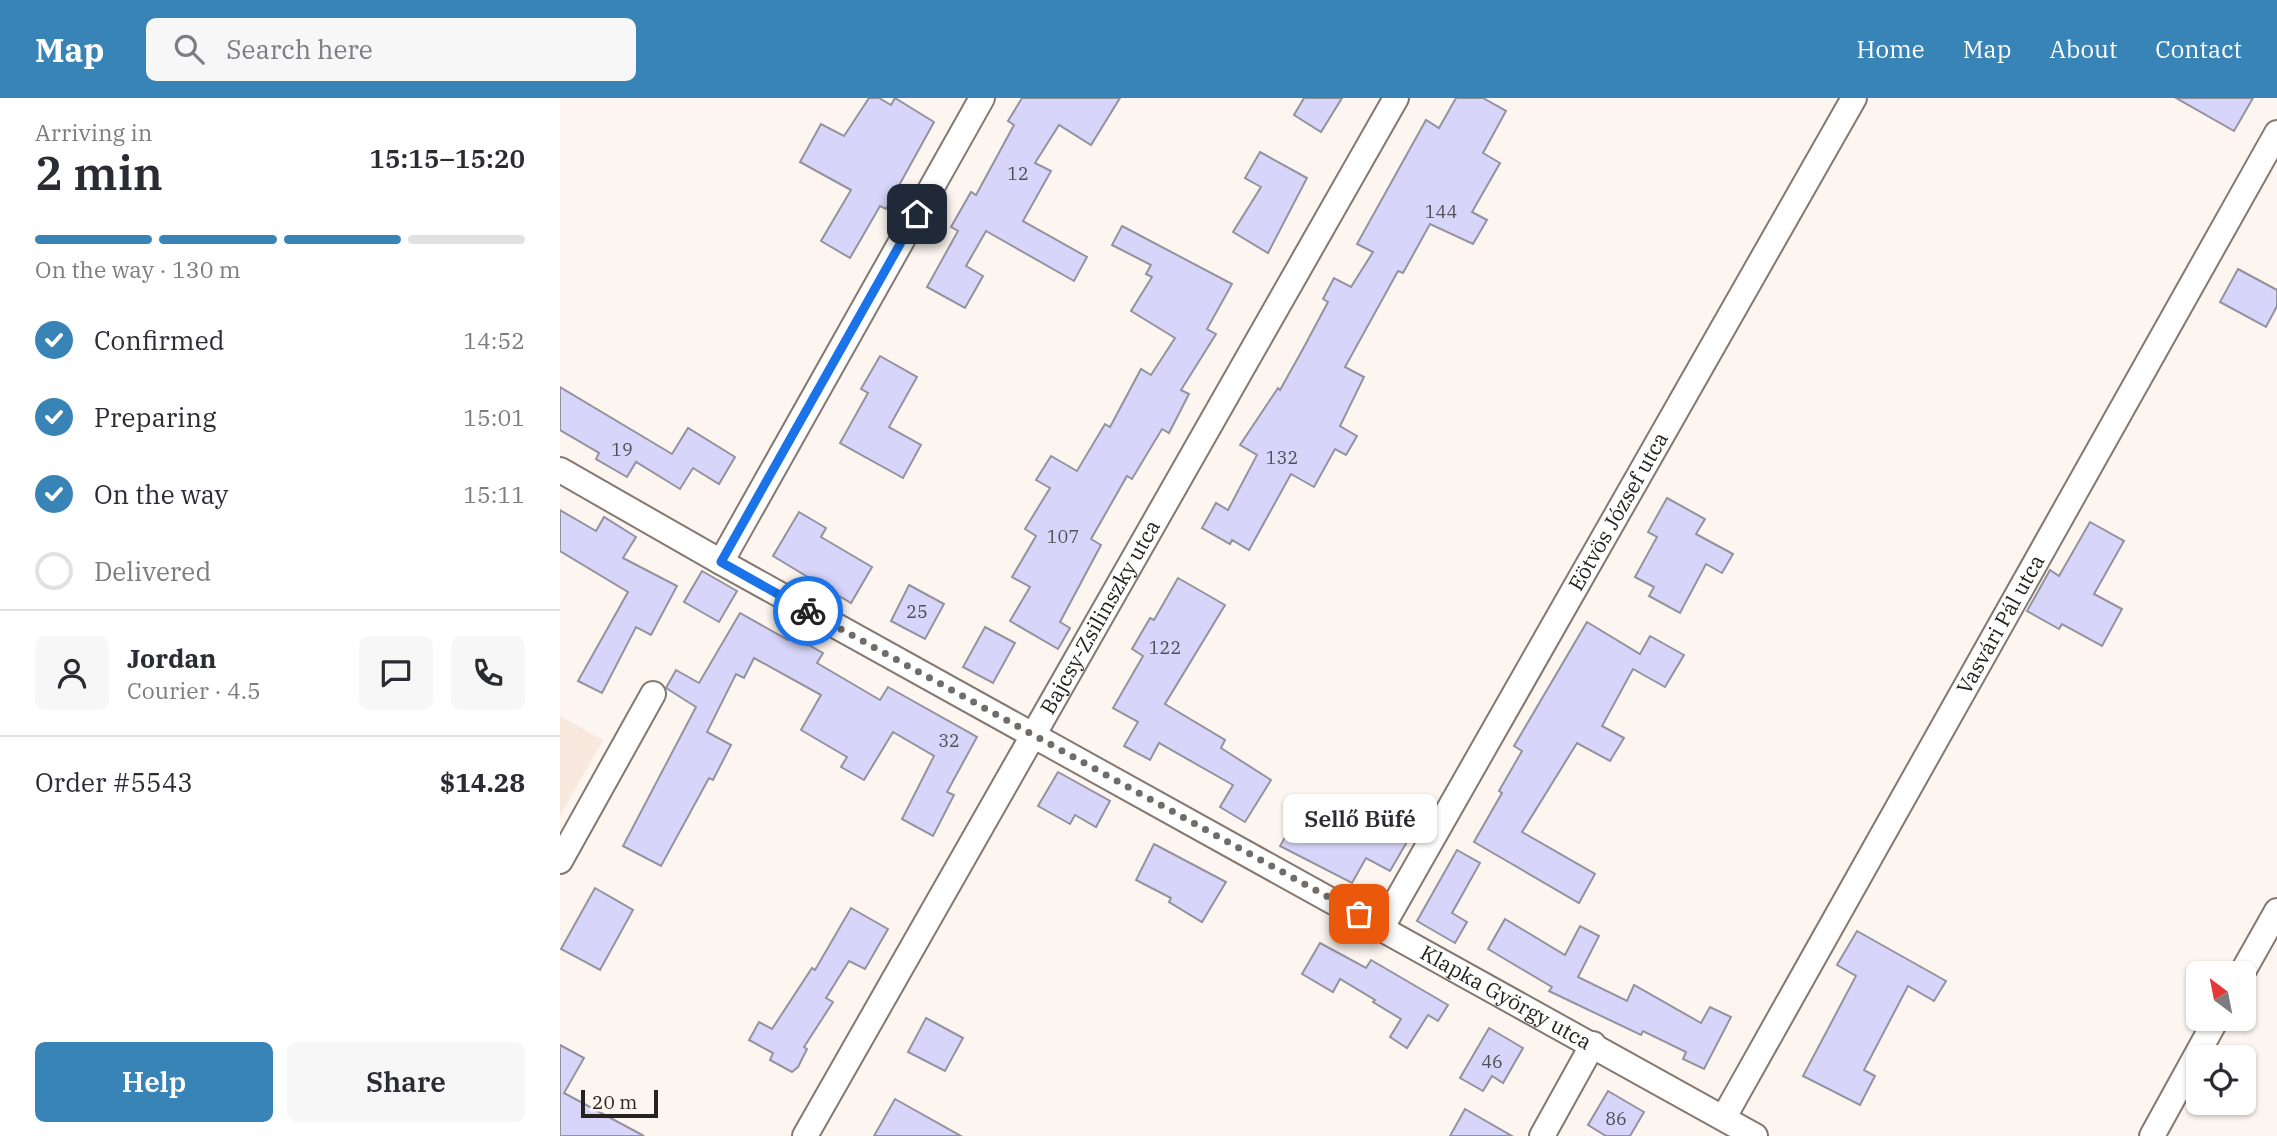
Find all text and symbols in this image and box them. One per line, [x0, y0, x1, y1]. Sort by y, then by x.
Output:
search box [146, 18, 636, 81]
text: Map [35, 28, 104, 71]
icon: search [170, 30, 208, 68]
text: Search here [226, 32, 373, 66]
text: Home [1857, 33, 1925, 65]
text: Map [1963, 33, 2011, 65]
text: About [2049, 33, 2117, 65]
text: Contact [2155, 33, 2242, 65]
text: Arriving in [35, 117, 152, 147]
text: 15:15–15:20 [369, 141, 525, 175]
text: 2 min [35, 143, 163, 203]
house number: 12 [1007, 162, 1029, 185]
pin [887, 184, 947, 244]
icon: home [898, 195, 936, 233]
house number: 144 [1425, 200, 1457, 223]
text: On the way · 130 m [35, 254, 241, 284]
icon: check [35, 321, 73, 359]
text: Confirmed [94, 323, 225, 357]
text: 14:52 [463, 325, 525, 355]
icon: check [35, 398, 73, 436]
text: Preparing [94, 400, 216, 434]
text: 15:01 [463, 402, 525, 432]
street label: Eötvös József utca [1561, 427, 1674, 596]
house number: 19 [611, 438, 633, 461]
house number: 132 [1266, 446, 1298, 469]
icon: check [35, 475, 73, 513]
text: On the way [94, 477, 228, 511]
text: 15:11 [463, 479, 525, 509]
street label: Bajcsy-Zsilinszky utca [1033, 514, 1166, 719]
house number: 107 [1047, 525, 1079, 548]
street label: Vasvári Pál utca [1950, 549, 2050, 699]
text: Delivered [94, 554, 211, 588]
courier [773, 576, 843, 646]
icon: bike [789, 592, 827, 630]
house number: 25 [906, 600, 928, 623]
button: person [35, 636, 109, 710]
button: chat [359, 636, 433, 710]
button: phone [451, 636, 525, 710]
house number: 122 [1149, 636, 1181, 659]
text: Jordan [127, 641, 217, 675]
text: Courier · 4.5 [127, 675, 261, 705]
house number: 32 [938, 729, 960, 752]
text: Order #5543 [35, 765, 193, 799]
text: $14.28 [440, 765, 525, 799]
callout: Sellő Büfé [1282, 795, 1436, 844]
text: Sellő Büfé [1304, 803, 1416, 833]
pin [1329, 884, 1389, 944]
icon: bag [1340, 895, 1378, 933]
street label: Klapka György utca [1416, 938, 1597, 1056]
north arrow [2186, 961, 2256, 1031]
map controls [2186, 961, 2256, 1115]
button: Help [35, 1042, 273, 1122]
button: Share [287, 1042, 525, 1122]
button: locate [2186, 1045, 2256, 1115]
house number: 46 [1481, 1050, 1503, 1073]
scale bar [581, 1087, 658, 1119]
text: 20 m [592, 1090, 637, 1114]
house number: 86 [1605, 1107, 1627, 1130]

